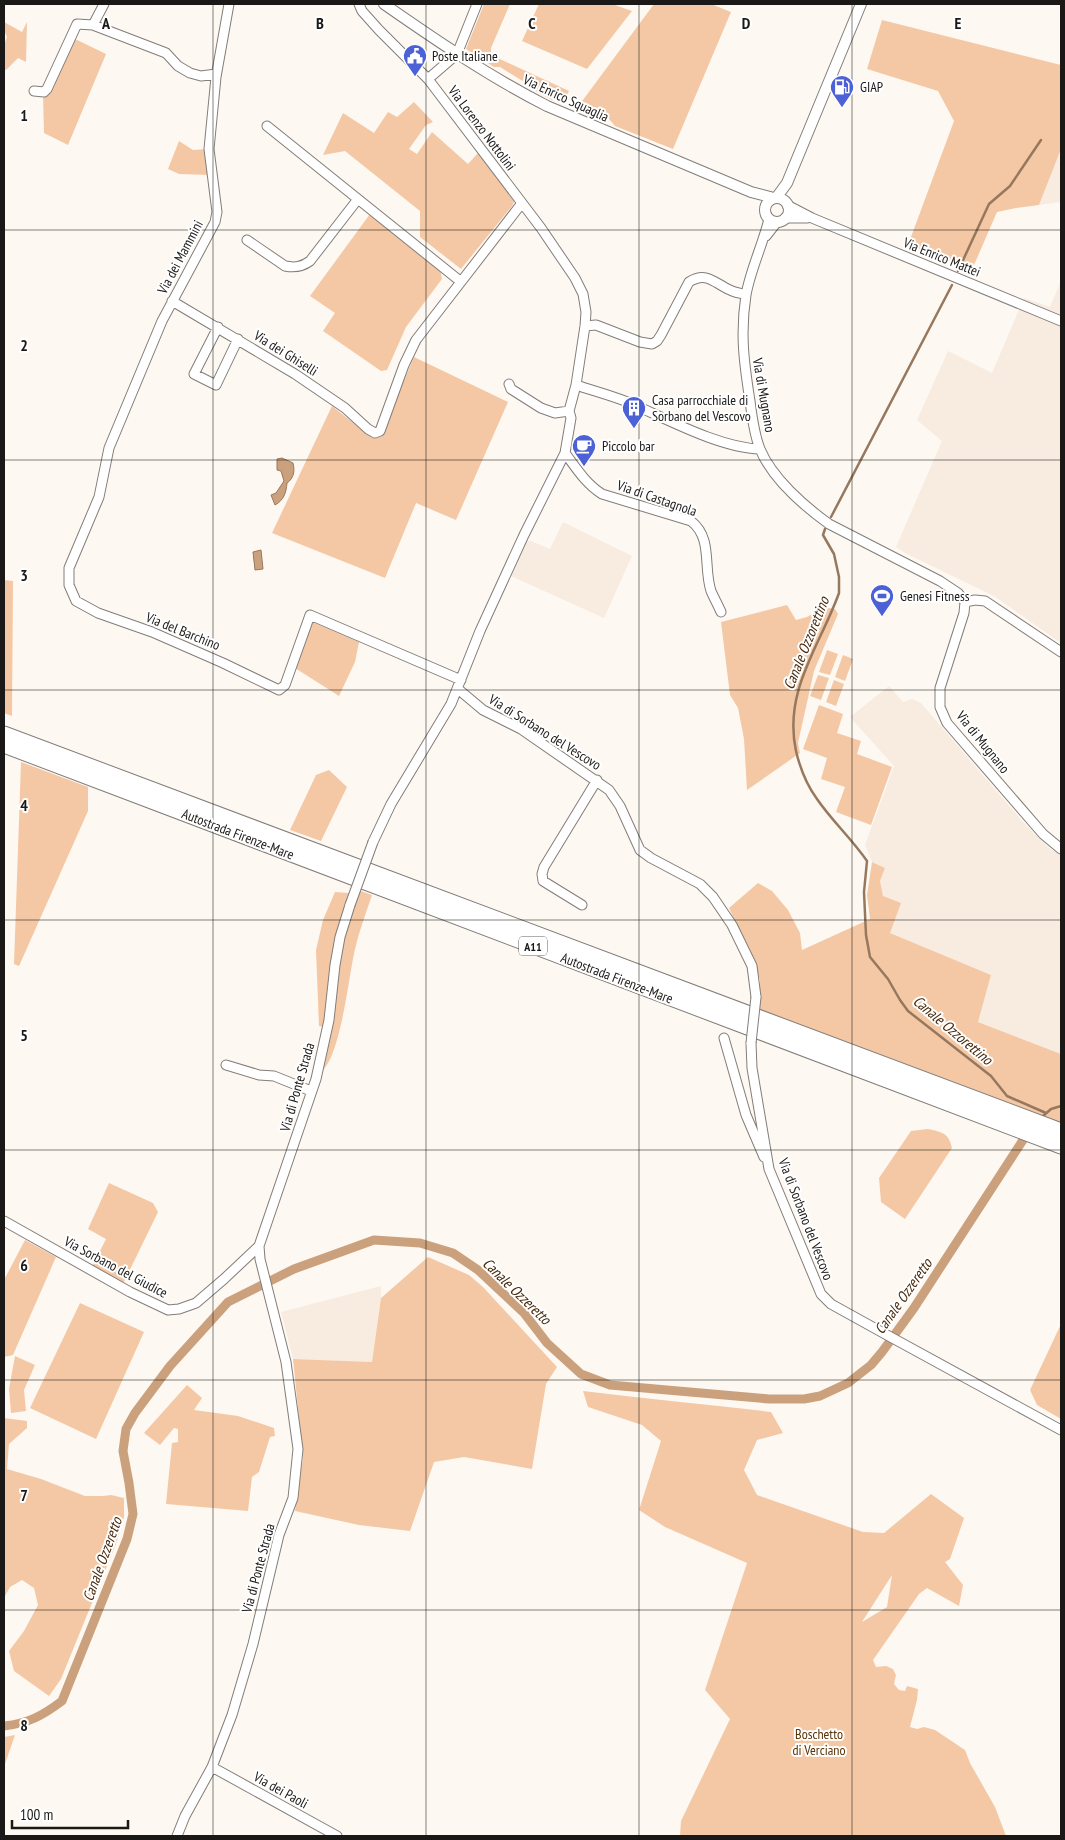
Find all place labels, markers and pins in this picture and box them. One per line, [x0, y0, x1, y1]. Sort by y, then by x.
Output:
public building icon: Poste Italiane [402, 43, 428, 77]
place label: Poste Italiane [432, 47, 498, 65]
fuel station icon: GIAP [829, 74, 855, 108]
place label: GIAP [860, 78, 883, 96]
place label: Casa parrocchiale di Sorbano del Vescovo [652, 391, 751, 425]
building icon: Casa parrocchiale di Sorbano del Vescovo [621, 395, 647, 429]
cafe icon: Piccolo bar [571, 433, 597, 467]
place label: Piccolo bar [602, 437, 655, 455]
sports icon: Genesi Fitness [869, 583, 895, 617]
place label: Genesi Fitness [900, 587, 970, 605]

